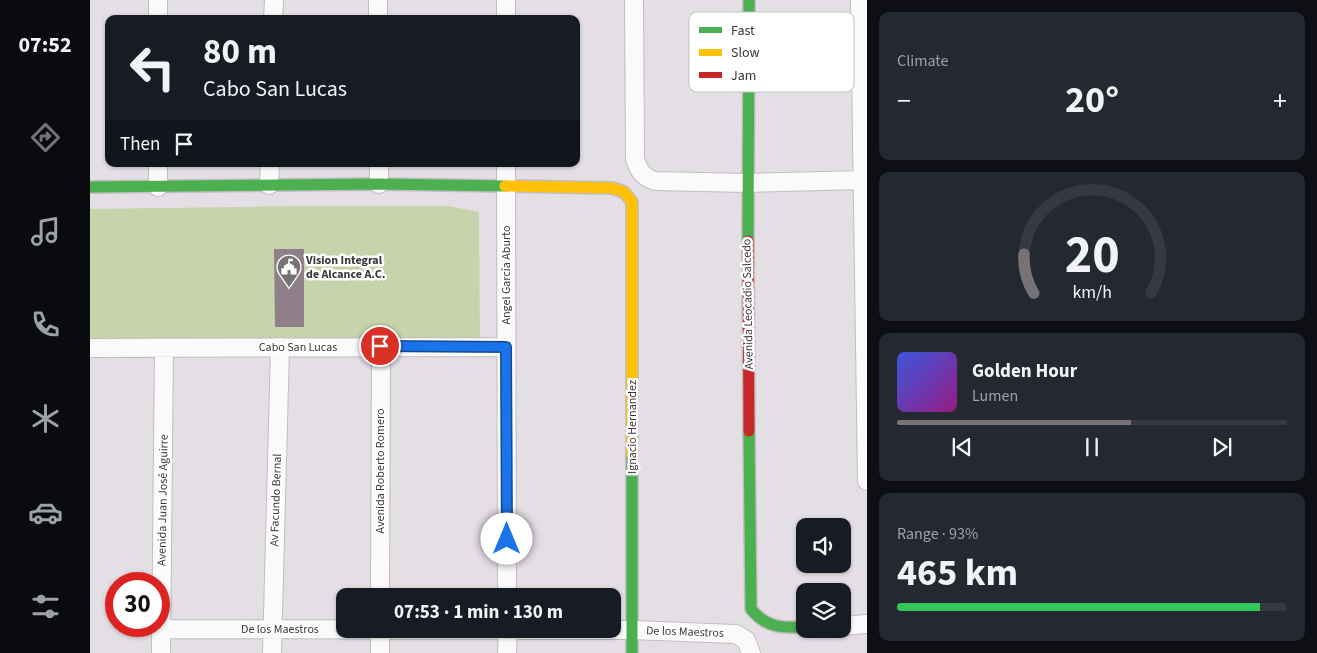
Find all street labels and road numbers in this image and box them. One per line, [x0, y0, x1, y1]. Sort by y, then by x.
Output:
street label: Angel García Aburto [498, 226, 515, 325]
street label: Avenida Leocadio Salcedo [738, 239, 758, 369]
street label: Cabo San Lucas [259, 339, 337, 356]
street label: Ignacio Hernandez [624, 380, 641, 474]
street label: Avenida Roberto Romero [372, 409, 389, 533]
street label: Avenida Juan José Aguirre [153, 434, 173, 566]
street label: Av Facundo Bernal [266, 453, 286, 547]
street label: De los Maestros [241, 621, 319, 638]
street label: De los Maestros [646, 622, 724, 642]

